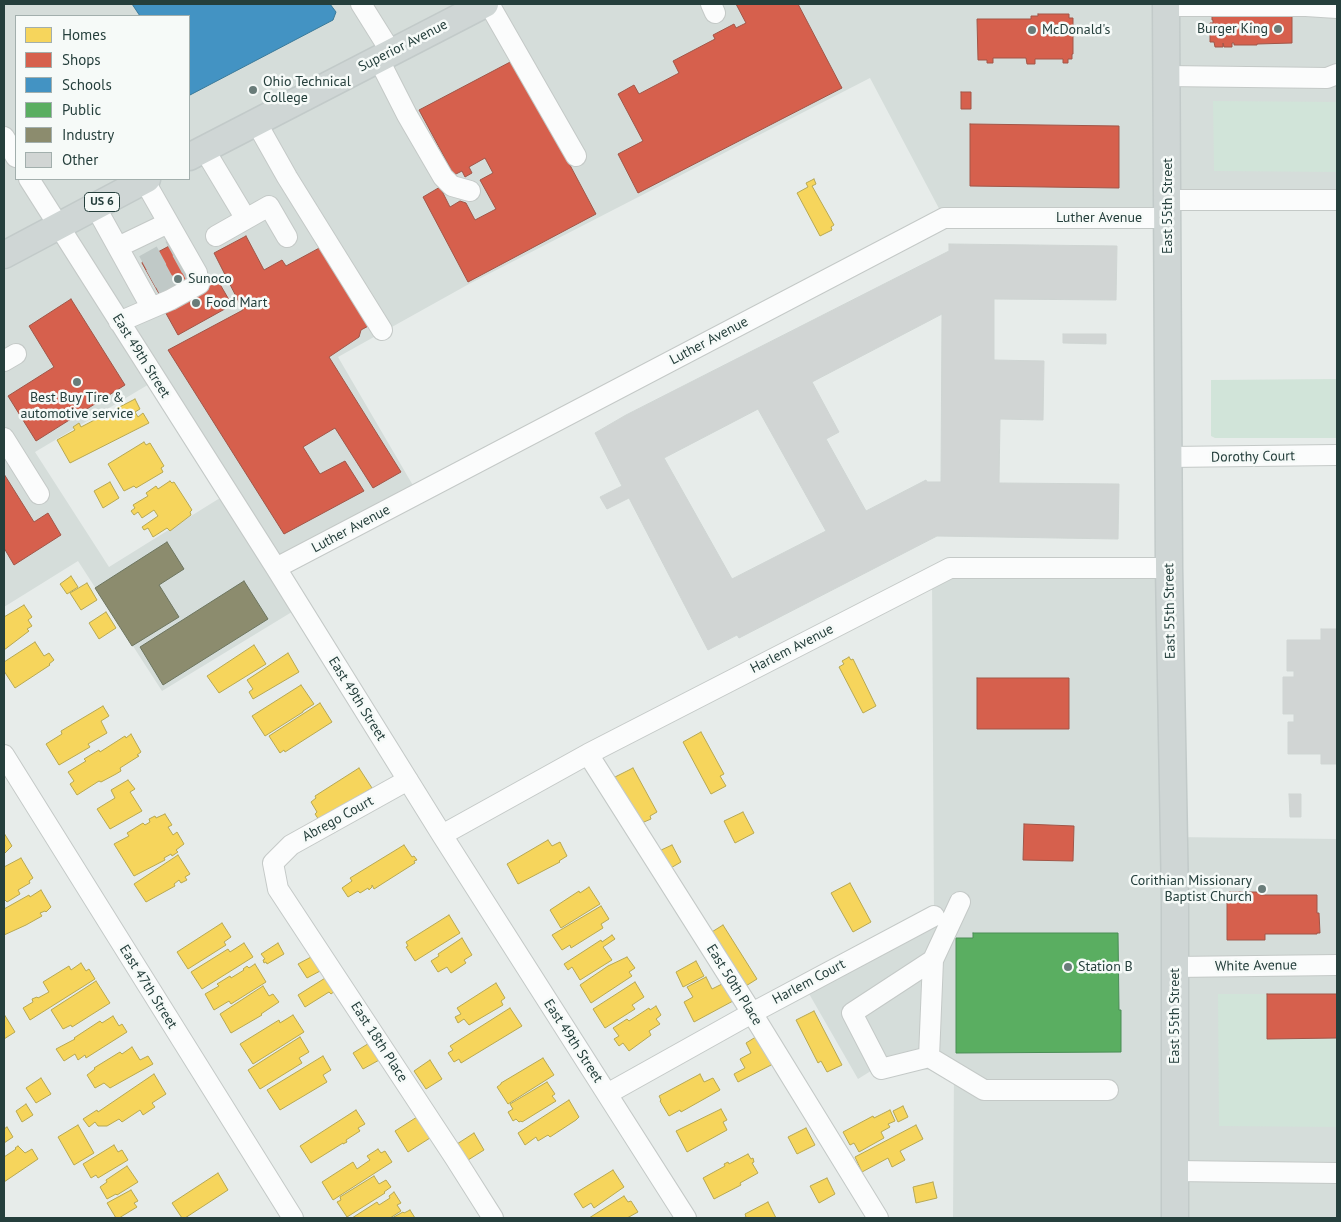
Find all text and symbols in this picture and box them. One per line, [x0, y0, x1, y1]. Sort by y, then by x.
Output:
legend [15, 15, 190, 180]
street label: Superior Avenue [356, 16, 450, 76]
place label: Burger King [1197, 21, 1268, 37]
place label: McDonald's [1042, 22, 1110, 38]
marker: Burger King [1272, 23, 1284, 35]
marker: McDonald's [1026, 24, 1038, 36]
text: Homes [62, 25, 106, 44]
text: Shops [62, 50, 101, 69]
place label: Ohio Technical College [263, 74, 351, 106]
text: Schools [62, 75, 112, 94]
marker: Ohio Technical College [247, 84, 259, 96]
text: Public [62, 100, 101, 119]
text: Industry [62, 125, 114, 144]
text: Other [62, 150, 98, 169]
street label: East 55th Street [1160, 158, 1176, 254]
road number: US 6 [84, 192, 120, 212]
street label: Luther Avenue [1056, 210, 1142, 226]
place label: Sunoco [188, 271, 232, 287]
marker: Sunoco [172, 273, 184, 285]
place label: Food Mart [206, 295, 267, 311]
marker: Food Mart [190, 297, 202, 309]
street label: East 49th Street [108, 311, 174, 401]
street label: Luther Avenue [667, 313, 751, 369]
marker: Best Buy Tire & automotive service [71, 376, 83, 388]
place label: Best Buy Tire & automotive service [21, 390, 133, 422]
street label: Dorothy Court [1211, 448, 1295, 466]
street label: Luther Avenue [309, 501, 393, 557]
street label: East 55th Street [1161, 563, 1179, 659]
street label: Harlem Avenue [748, 621, 836, 677]
street label: East 49th Street [324, 654, 390, 744]
street label: Abrego Court [300, 793, 376, 845]
place label: Corithian Missionary Baptist Church [1130, 873, 1252, 906]
marker: Corithian Missionary Baptist Church [1256, 883, 1268, 895]
street label: East 50th Place [702, 941, 766, 1029]
street label: East 47th Street [116, 942, 180, 1032]
street label: Harlem Court [770, 956, 848, 1008]
street label: White Avenue [1215, 957, 1297, 975]
place label: Station B [1078, 959, 1133, 975]
marker: Station B [1062, 961, 1074, 973]
street label: East 55th Street [1167, 968, 1183, 1064]
street label: East 49th Street [540, 996, 606, 1086]
street label: East 18th Place [347, 999, 411, 1085]

